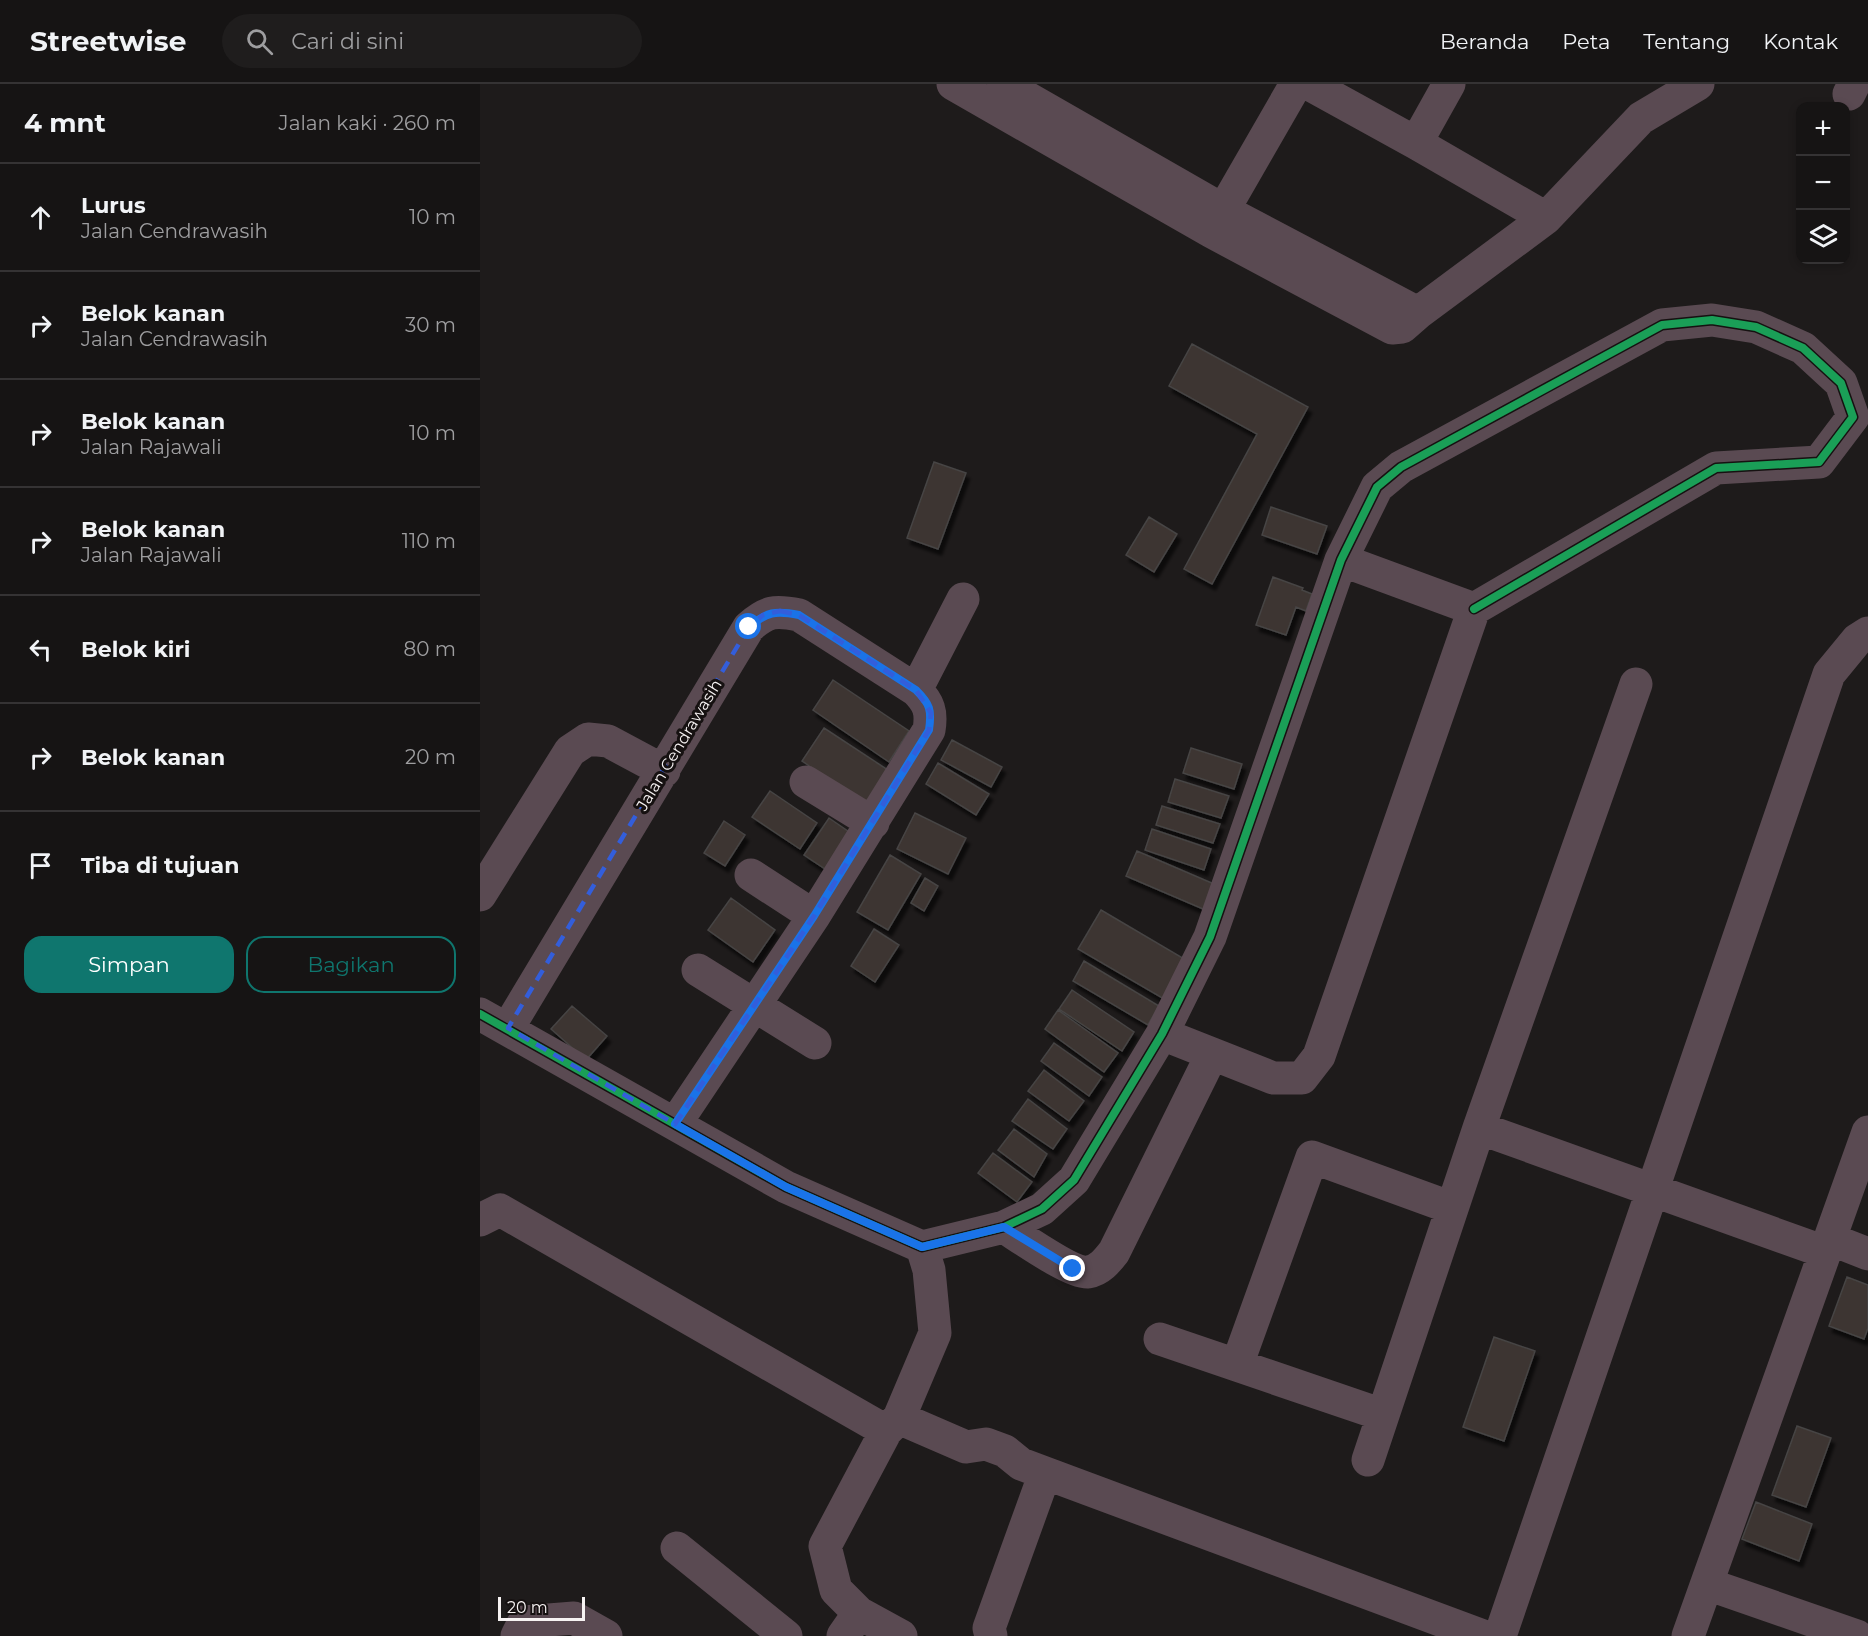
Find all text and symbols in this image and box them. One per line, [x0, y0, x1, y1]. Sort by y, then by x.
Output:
search box [222, 14, 642, 68]
text: Streetwise [30, 24, 186, 58]
icon: search [243, 25, 276, 58]
text: Cari di sini [291, 28, 404, 55]
text: Beranda [1440, 29, 1529, 54]
text: Peta [1562, 29, 1610, 54]
text: Tentang [1643, 29, 1730, 54]
text: Kontak [1763, 29, 1838, 54]
map controls [1796, 102, 1850, 264]
button: + [1796, 102, 1850, 156]
text: 4 mnt [24, 107, 106, 139]
text: Jalan kaki · 260 m [279, 111, 456, 135]
button: − [1796, 156, 1850, 210]
text: Lurus [81, 192, 146, 219]
icon: ahead [24, 201, 57, 234]
text: 10 m [409, 205, 456, 229]
button: layers [1796, 210, 1850, 264]
text: Jalan Cendrawasih [81, 219, 268, 243]
text: Belok kanan [81, 300, 225, 327]
icon: right [24, 309, 57, 342]
text: 30 m [405, 313, 456, 337]
text: Jalan Cendrawasih [81, 327, 268, 351]
text: Belok kanan [81, 408, 225, 435]
icon: right [24, 417, 57, 450]
text: 10 m [409, 421, 456, 445]
text: Jalan Rajawali [81, 435, 222, 459]
text: Belok kanan [81, 516, 225, 543]
icon: right [24, 525, 57, 558]
text: 110 m [402, 529, 456, 553]
text: Jalan Rajawali [81, 543, 222, 567]
route start [735, 613, 761, 639]
icon: left [24, 633, 57, 666]
text: Belok kiri [81, 636, 190, 663]
text: 80 m [404, 637, 456, 661]
street label: Jalan Cendrawasih [632, 676, 726, 815]
icon: right [24, 741, 57, 774]
text: Belok kanan [81, 744, 225, 771]
text: 20 m [405, 745, 456, 769]
icon: arrive [24, 849, 57, 882]
text: Tiba di tujuan [81, 852, 239, 879]
button: Simpan [24, 936, 234, 993]
button: Bagikan [246, 936, 456, 993]
route end [1059, 1255, 1085, 1281]
scale bar [498, 1594, 585, 1622]
text: 20 m [507, 1598, 548, 1617]

